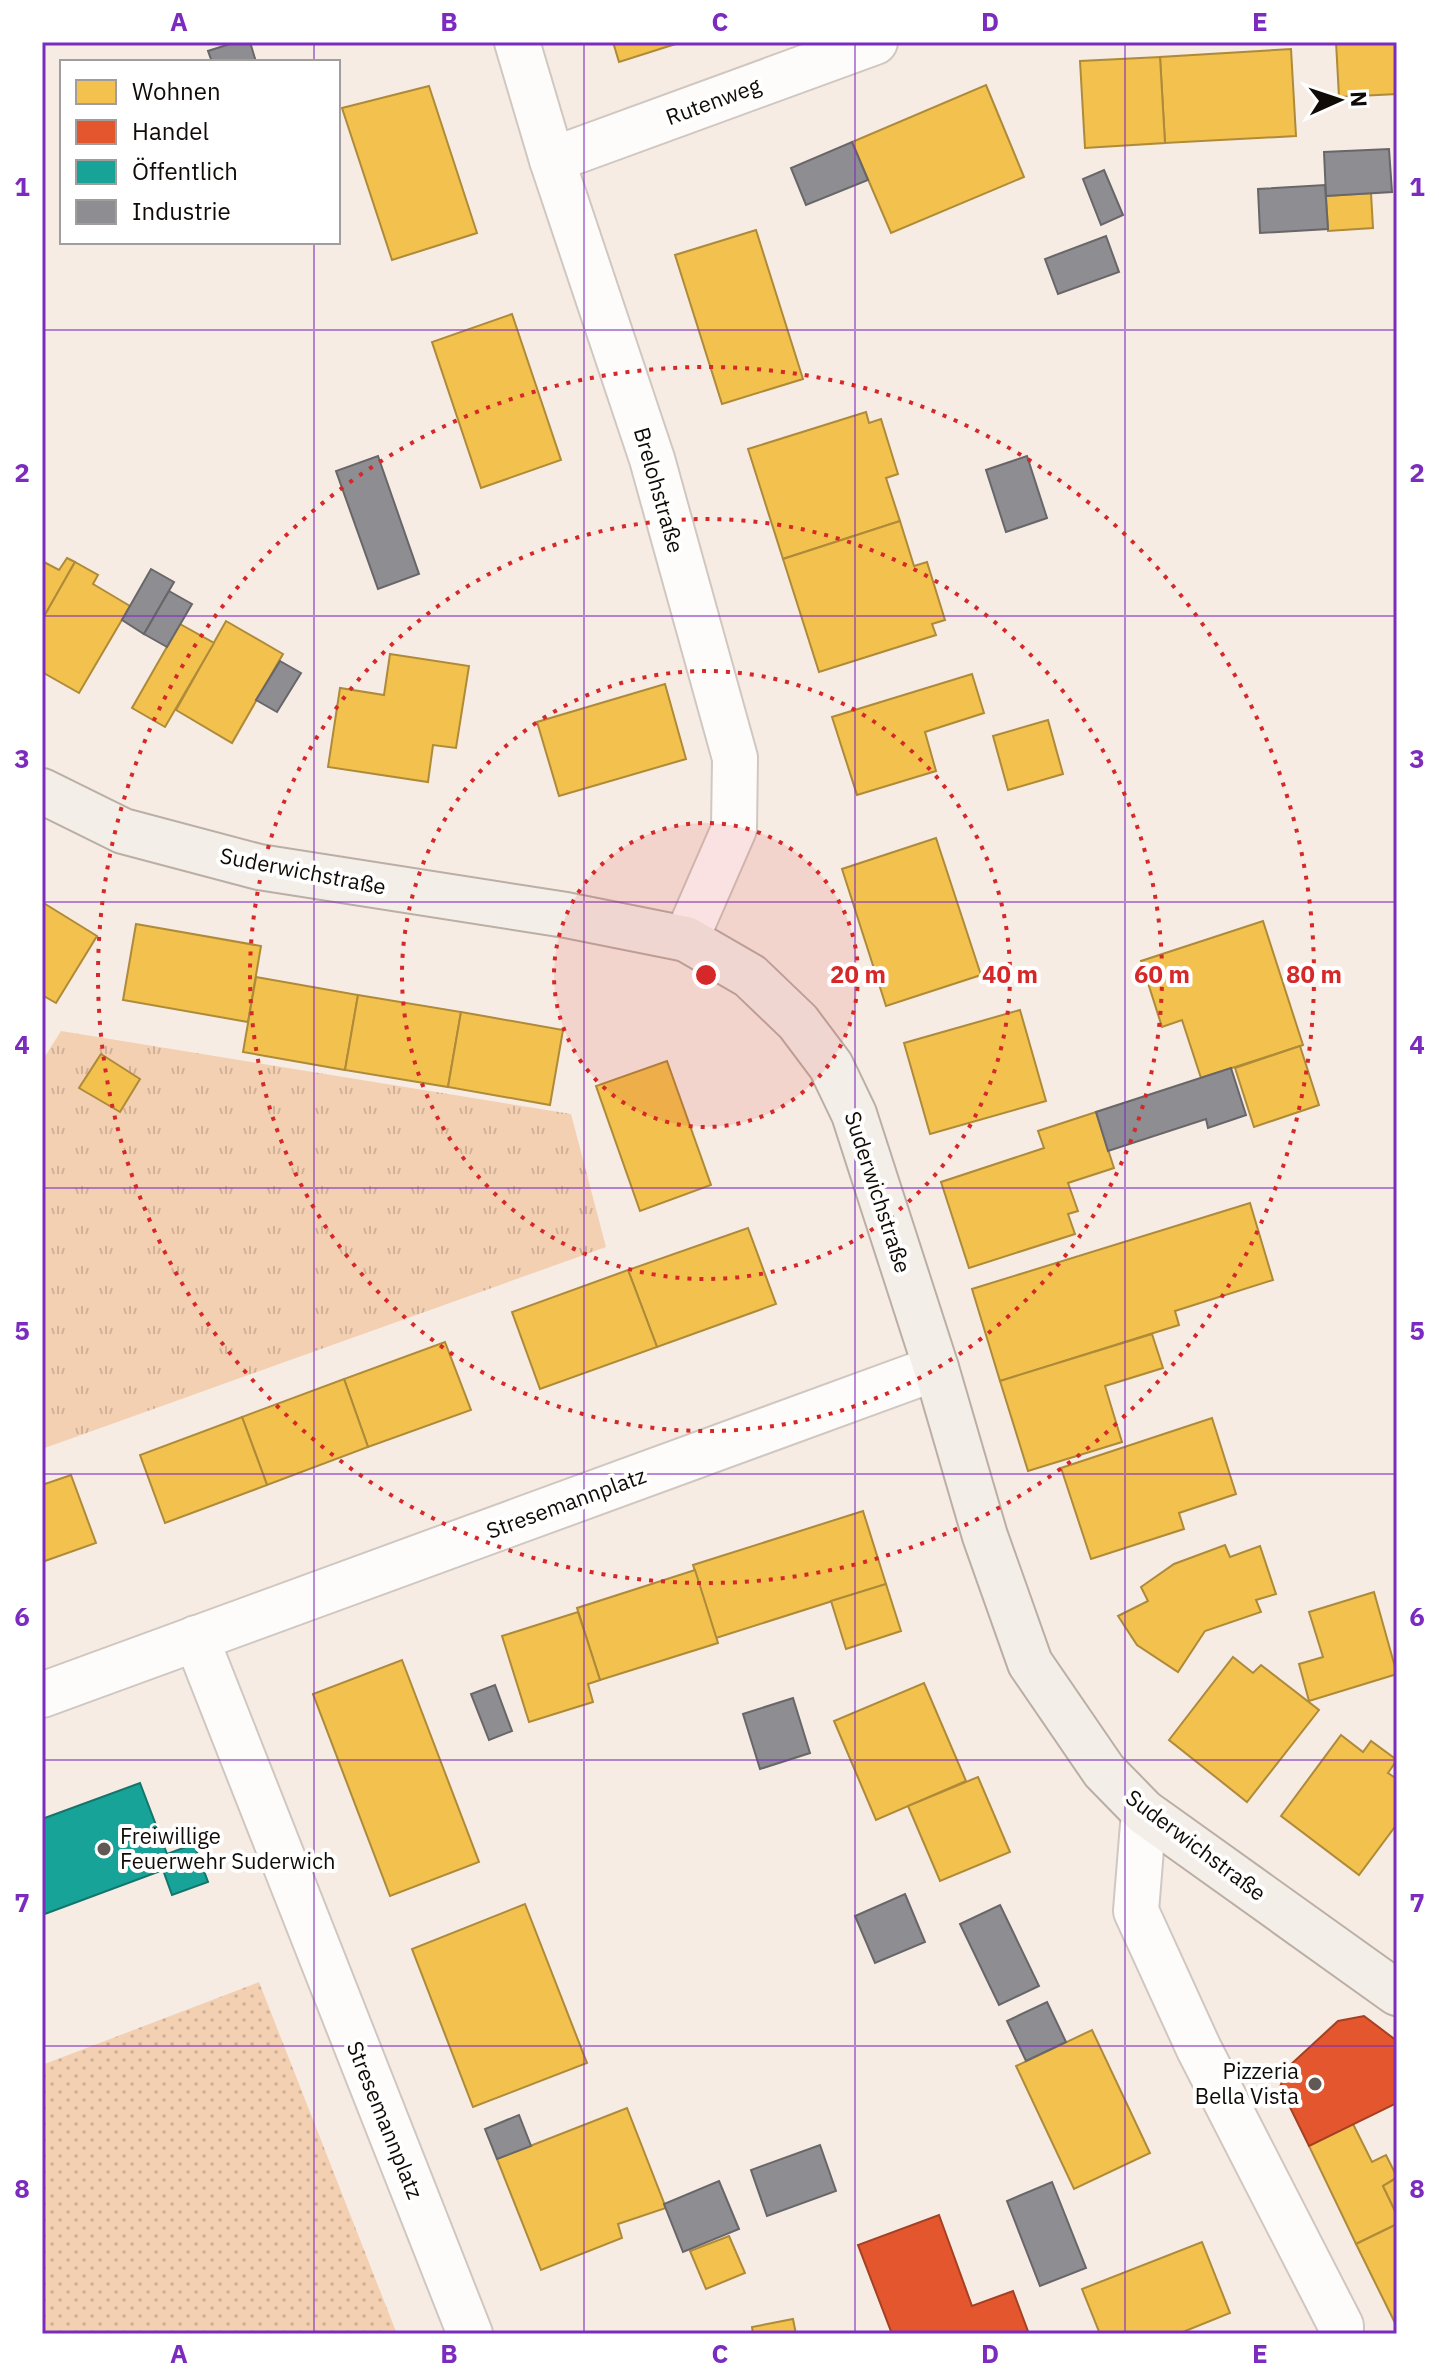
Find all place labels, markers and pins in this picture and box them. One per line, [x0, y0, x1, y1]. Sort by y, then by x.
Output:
centre of rings [692, 961, 720, 989]
place label: Freiwillige Feuerwehr Suderwich [120, 1821, 335, 1875]
marker: Freiwillige Feuerwehr Suderwich [95, 1840, 113, 1858]
place label: Pizzeria Bella Vista [1195, 2056, 1299, 2110]
marker: Pizzeria Bella Vista [1306, 2075, 1324, 2093]

